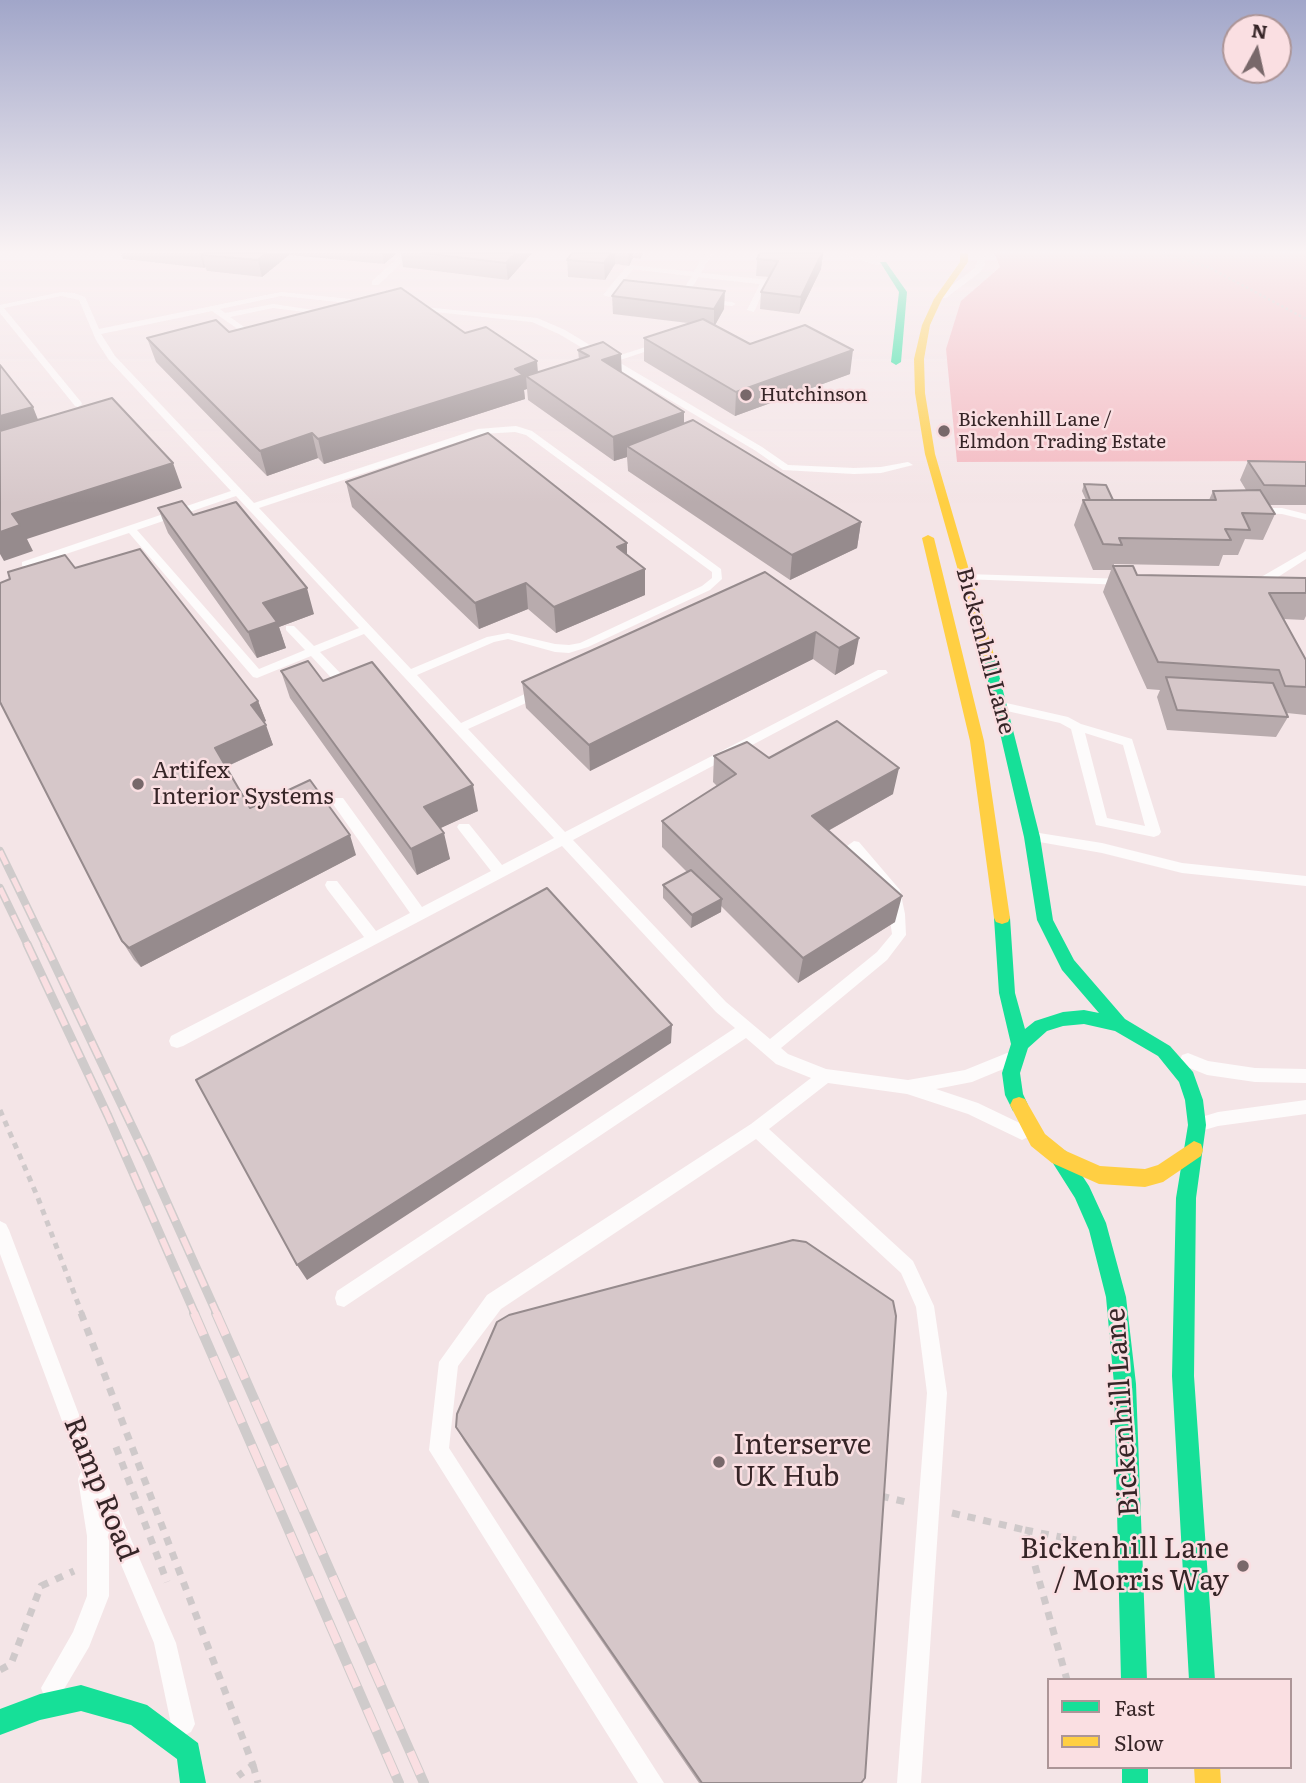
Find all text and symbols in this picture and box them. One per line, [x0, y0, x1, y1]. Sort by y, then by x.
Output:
north arrow [1222, 14, 1292, 84]
text: N [1250, 15, 1269, 45]
place label: Hutchinson [760, 384, 867, 406]
marker: Hutchinson [738, 387, 754, 403]
place label: Bickenhill Lane / Elmdon Trading Estate [958, 409, 1166, 453]
marker: Bickenhill Lane / Elmdon Trading Estate [936, 423, 952, 439]
street label: Bickenhill Lane [949, 565, 1021, 737]
place label: Artifex Interior Systems [152, 757, 334, 811]
marker: Artifex Interior Systems [130, 776, 146, 792]
street label: Bickenhill Lane [1099, 1307, 1147, 1517]
street label: Ramp Road [56, 1412, 144, 1566]
place label: Interserve UK Hub [733, 1429, 871, 1495]
marker: Interserve UK Hub [711, 1454, 727, 1470]
place label: Bickenhill Lane / Morris Way [1020, 1533, 1229, 1599]
marker: Bickenhill Lane / Morris Way [1235, 1558, 1251, 1574]
legend [1047, 1678, 1292, 1769]
text: Fast [1114, 1691, 1155, 1722]
text: Slow [1114, 1726, 1164, 1757]

